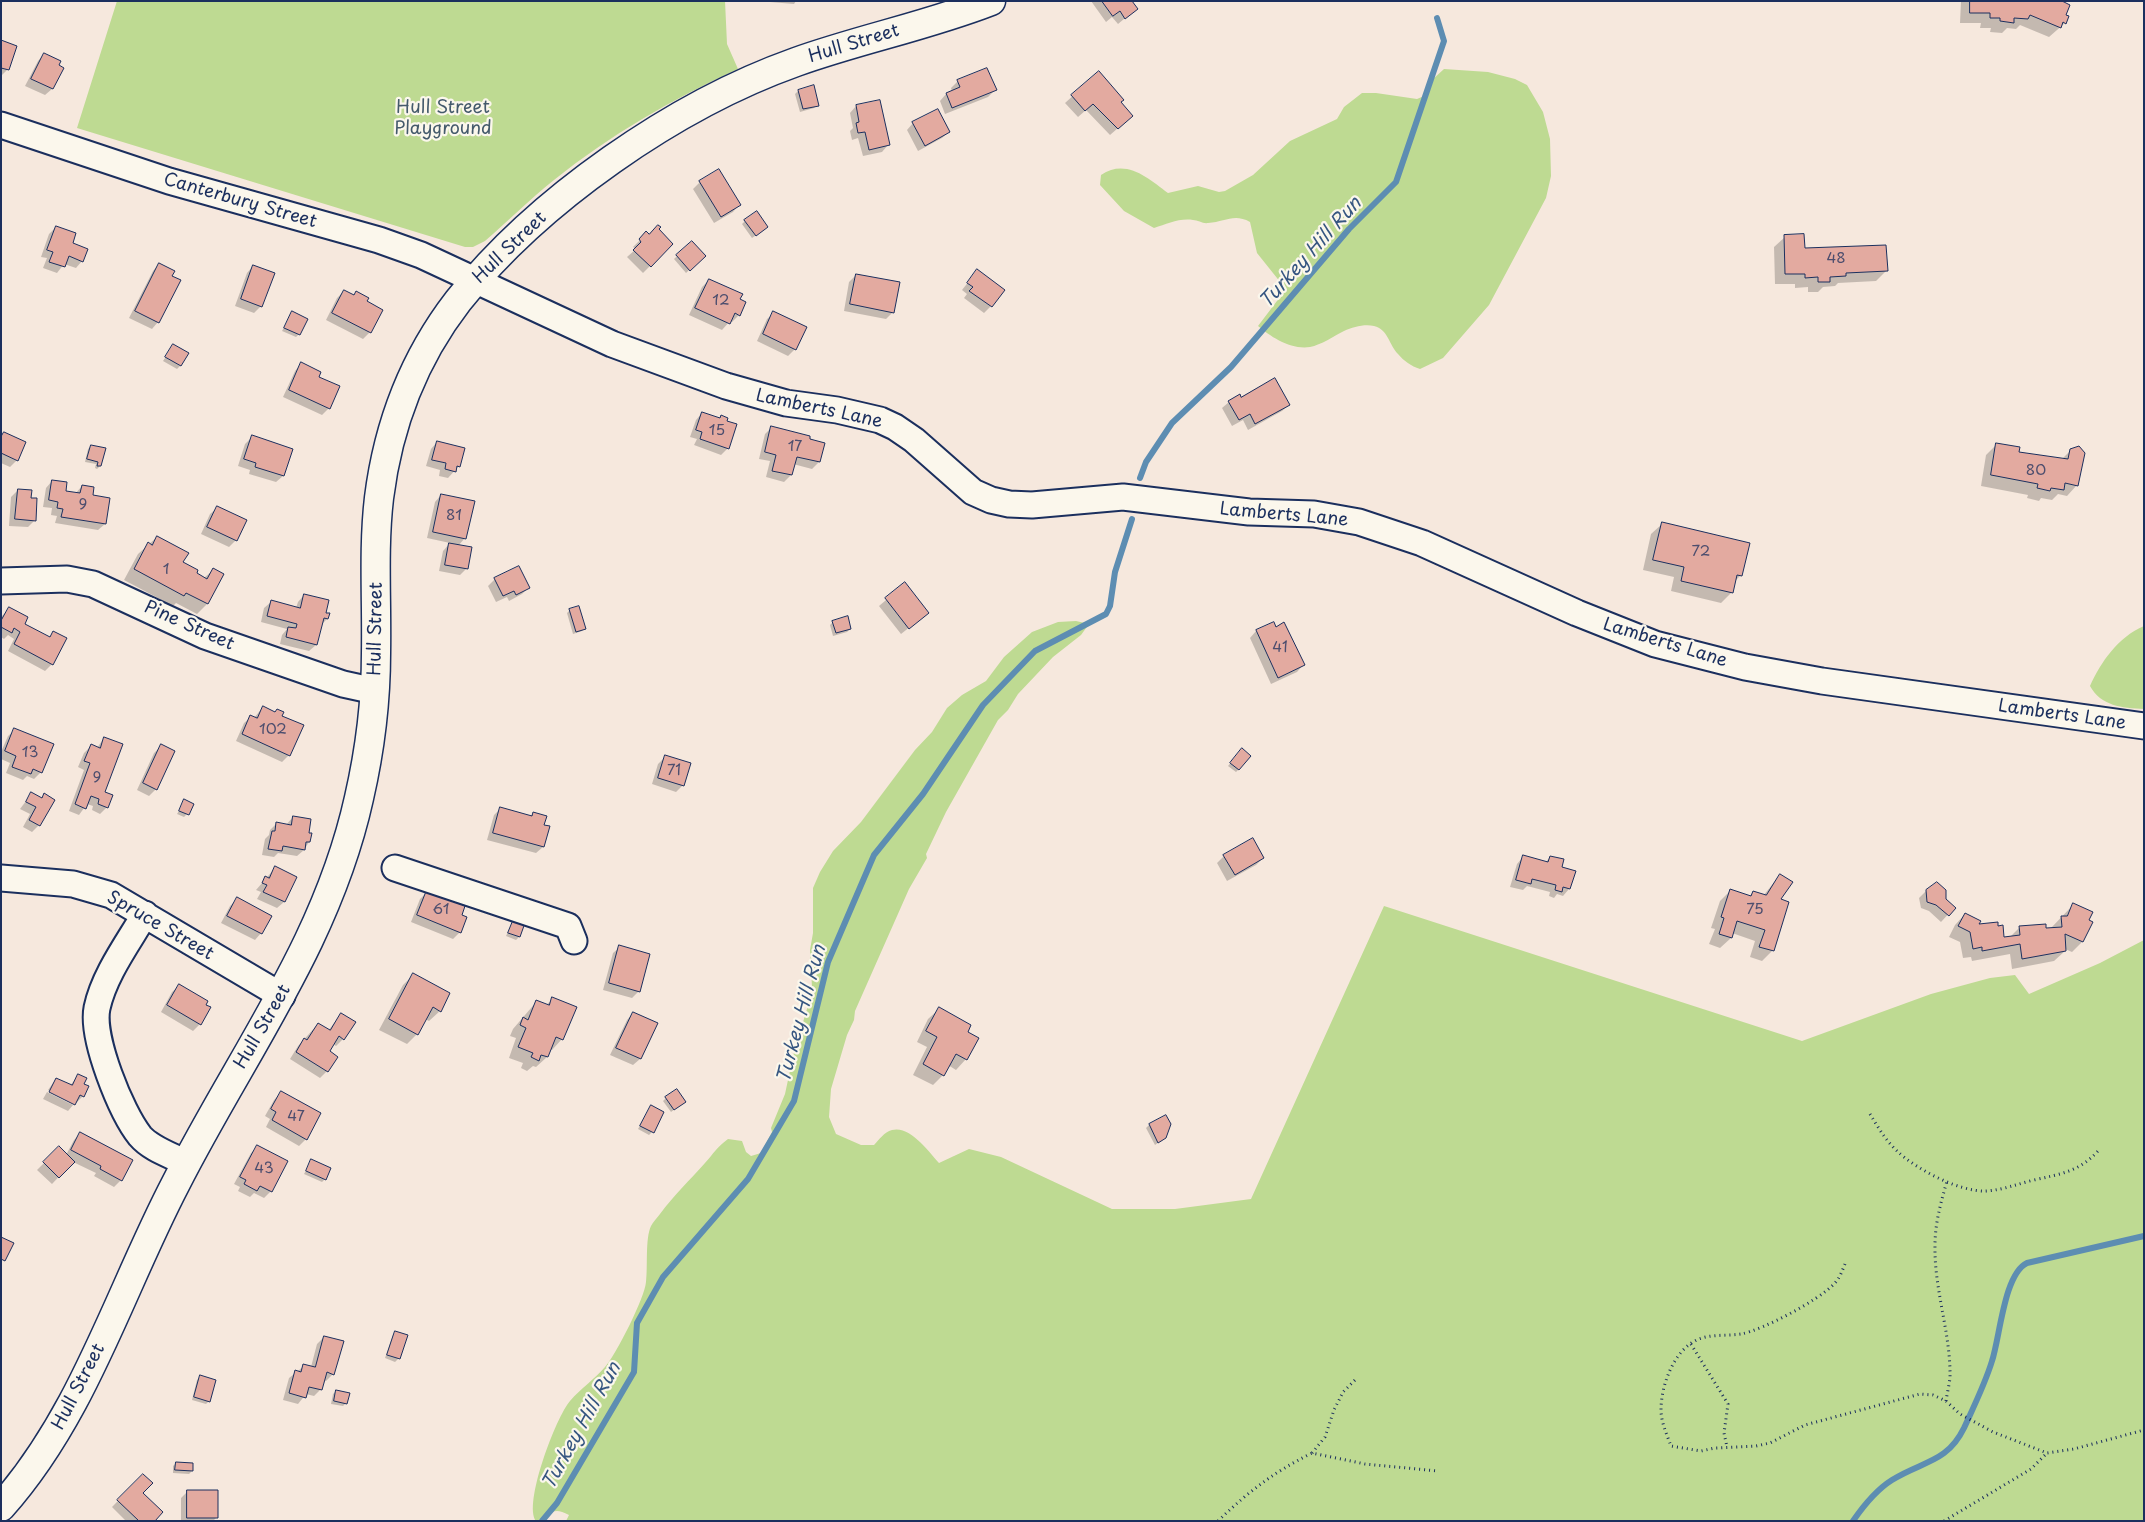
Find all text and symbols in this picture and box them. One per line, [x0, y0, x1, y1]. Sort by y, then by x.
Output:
street label: Hull Street [806, 20, 902, 68]
park label: Hull Street Playground [394, 97, 492, 140]
street label: Canterbury Street [161, 169, 319, 233]
water label: Turkey Hill Run [1255, 193, 1367, 313]
street label: Hull Street [469, 208, 551, 288]
house number: 48 [1826, 250, 1846, 268]
house number: 12 [712, 292, 730, 310]
street label: Lamberts Lane [754, 385, 884, 433]
house number: 15 [709, 422, 725, 440]
house number: 17 [788, 438, 802, 456]
house number: 80 [2026, 462, 2046, 480]
house number: 9 [79, 496, 87, 514]
street label: Lamberts Lane [1219, 499, 1349, 531]
house number: 81 [446, 507, 462, 525]
house number: 72 [1692, 543, 1710, 561]
house number: 1 [163, 561, 169, 579]
street label: Hull Street [364, 582, 388, 676]
street label: Pine Street [141, 597, 237, 655]
street label: Lamberts Lane [1600, 614, 1730, 672]
house number: 41 [1272, 639, 1288, 657]
street label: Lamberts Lane [1997, 695, 2127, 735]
house number: 102 [259, 721, 287, 739]
house number: 13 [22, 744, 38, 762]
house number: 71 [667, 762, 681, 780]
house number: 9 [93, 769, 101, 787]
street label: Spruce Street [103, 887, 217, 965]
house number: 61 [433, 901, 449, 919]
house number: 75 [1746, 901, 1764, 919]
water label: Turkey Hill Run [773, 943, 831, 1085]
street label: Hull Street [230, 981, 296, 1073]
house number: 47 [287, 1108, 305, 1126]
house number: 43 [254, 1160, 274, 1178]
street label: Hull Street [48, 1340, 110, 1434]
water label: Turkey Hill Run [538, 1359, 626, 1493]

